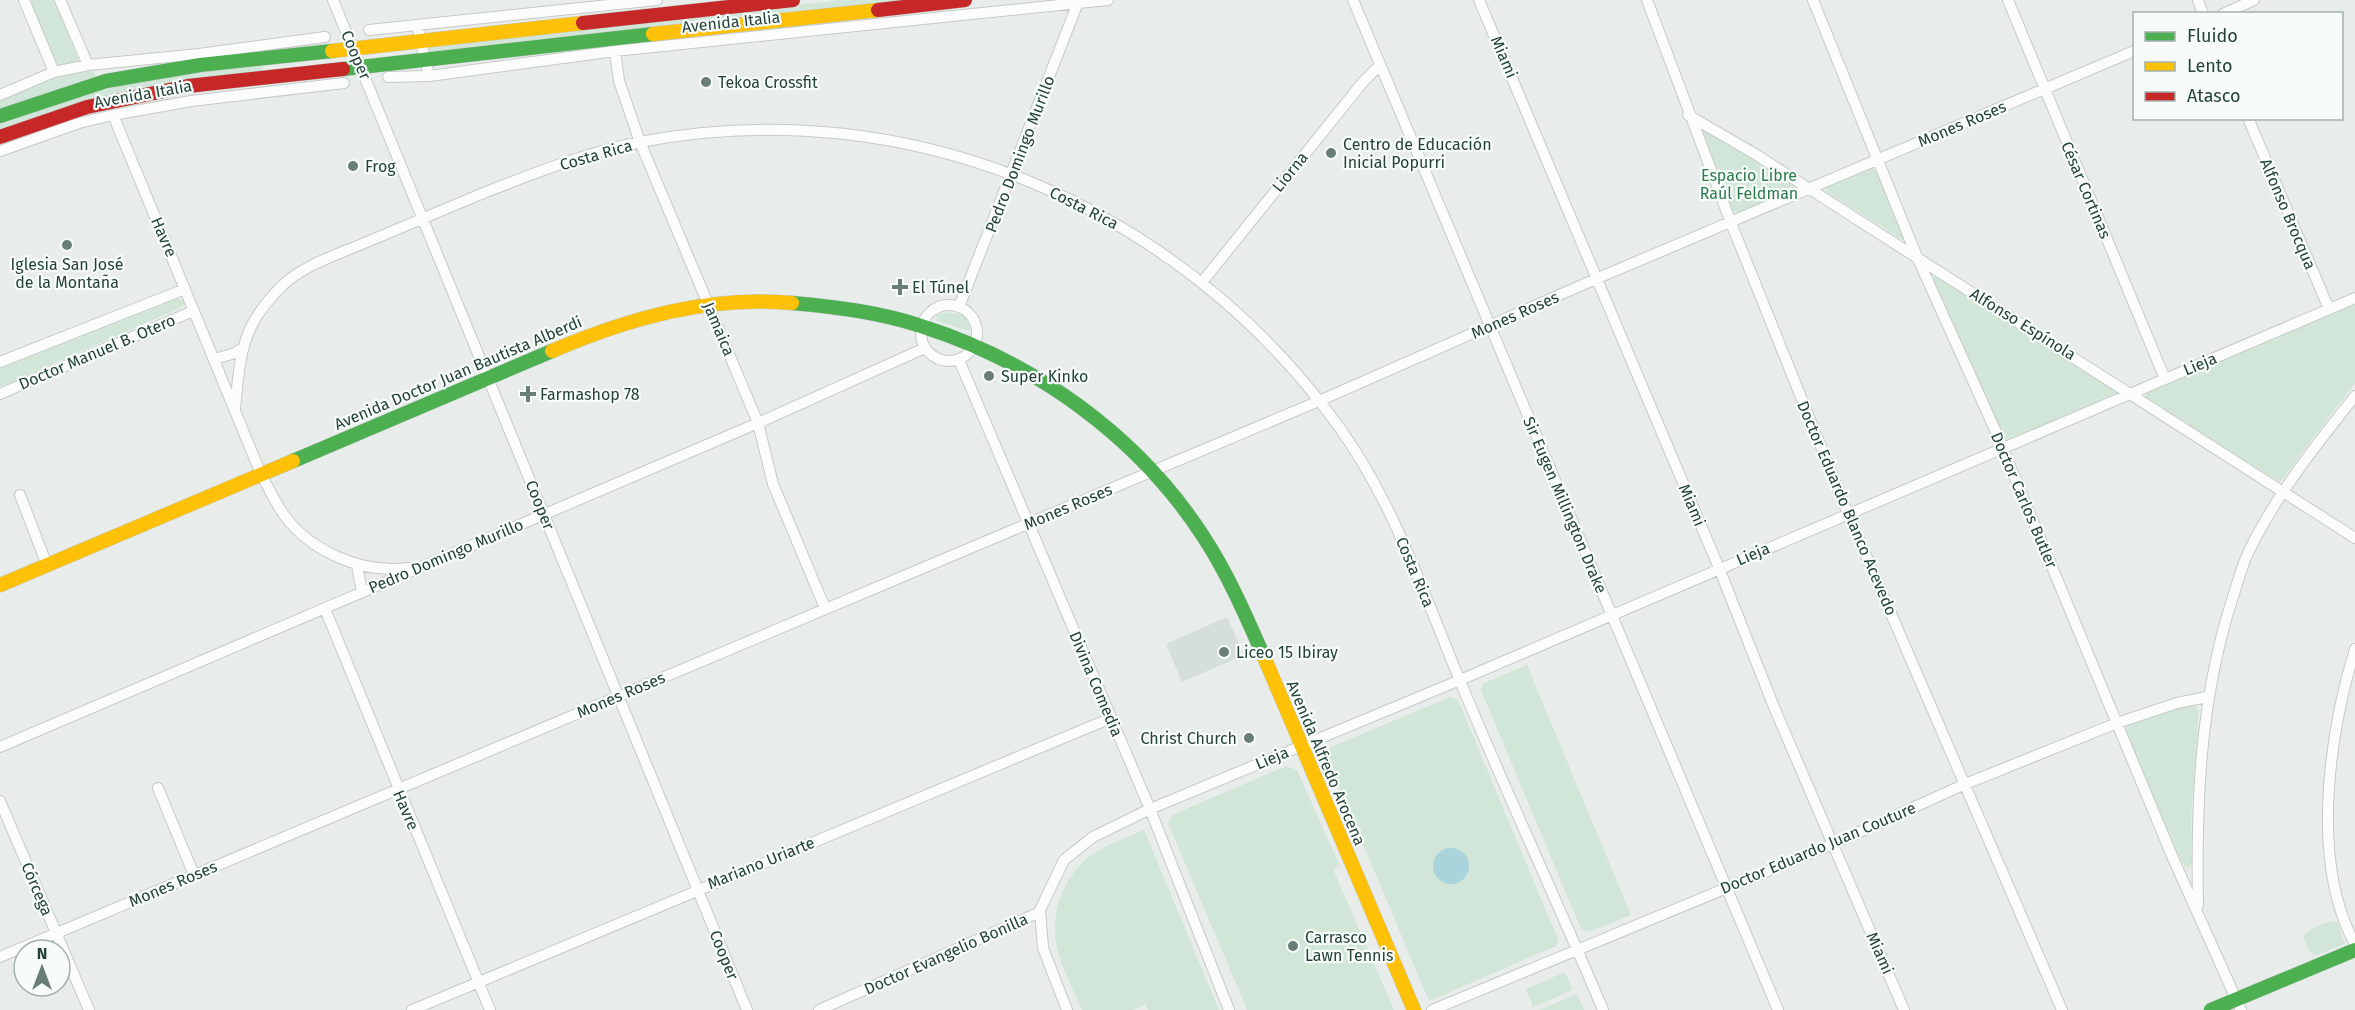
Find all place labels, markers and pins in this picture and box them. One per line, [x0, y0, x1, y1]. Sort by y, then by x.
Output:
place label: Tekoa Crossfit [718, 73, 818, 92]
marker: Tekoa Crossfit [699, 75, 713, 89]
place label: Centro de Educación Inicial Popurri [1343, 135, 1492, 172]
marker: Centro de Educación Inicial Popurri [1324, 146, 1338, 160]
place label: Frog [365, 157, 396, 176]
marker: Frog [346, 159, 360, 173]
marker: Iglesia San José de la Montaña [60, 238, 74, 252]
place label: Iglesia San José de la Montaña [11, 255, 123, 292]
place label: El Túnel [912, 278, 969, 297]
marker: El Túnel [893, 280, 907, 294]
place label: Super Kinko [1001, 367, 1088, 386]
marker: Super Kinko [982, 369, 996, 383]
place label: Farmashop 78 [540, 385, 640, 404]
marker: Farmashop 78 [521, 387, 535, 401]
place label: Liceo 15 Ibiray [1236, 643, 1338, 662]
marker: Liceo 15 Ibiray [1217, 645, 1231, 659]
place label: Christ Church [1140, 729, 1237, 748]
marker: Christ Church [1242, 731, 1256, 745]
place label: Carrasco Lawn Tennis [1305, 928, 1393, 965]
marker: Carrasco Lawn Tennis [1286, 939, 1300, 953]

